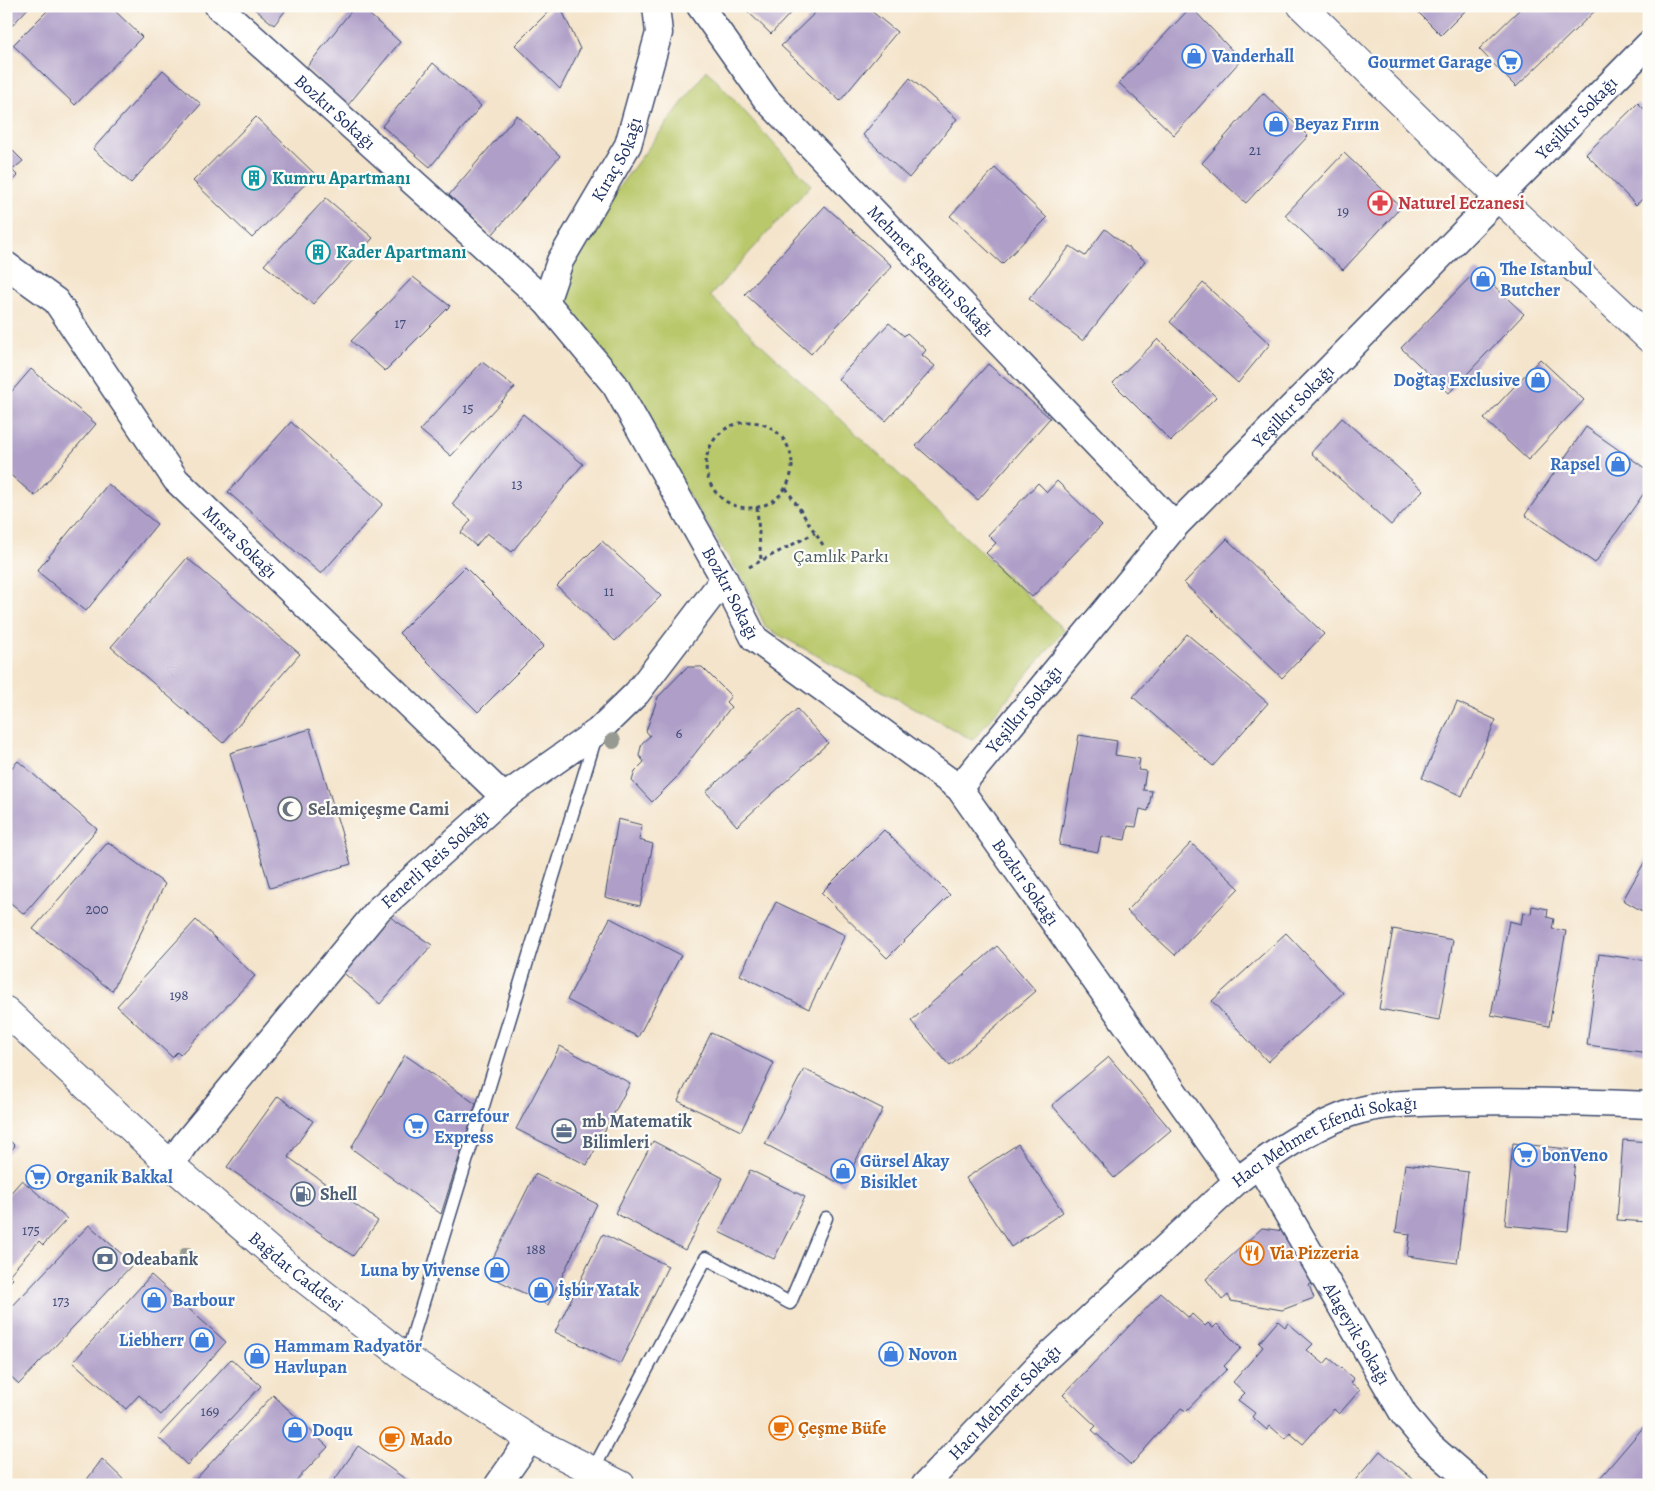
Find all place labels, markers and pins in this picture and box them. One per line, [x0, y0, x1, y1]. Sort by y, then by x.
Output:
shop icon: Vanderhall [1181, 43, 1207, 69]
place label: Vanderhall [1211, 44, 1294, 68]
supermarket icon: Gourmet Garage [1497, 49, 1523, 75]
place label: Gourmet Garage [1368, 50, 1492, 74]
shop icon: Beyaz Fırın [1263, 111, 1289, 137]
place label: Beyaz Fırın [1294, 112, 1379, 136]
building icon: Kumru Apartmanı [241, 165, 267, 191]
place label: Kumru Apartmanı [272, 166, 410, 190]
pharmacy icon: Naturel Eczanesi [1367, 190, 1393, 216]
place label: Naturel Eczanesi [1398, 191, 1525, 215]
building icon: Kader Apartmanı [305, 239, 331, 265]
place label: Kader Apartmanı [336, 240, 467, 264]
place label: The Istanbul Butcher [1500, 257, 1592, 302]
shop icon: The Istanbul Butcher [1470, 266, 1496, 292]
shop icon: Doğtaş Exclusive [1525, 367, 1551, 393]
place label: Doğtaş Exclusive [1393, 368, 1520, 392]
shop icon: Rapsel [1605, 451, 1631, 477]
place label: Rapsel [1550, 452, 1600, 476]
mosque icon: Selamiçeşme Cami [277, 796, 303, 822]
place label: Selamiçeşme Cami [308, 797, 449, 821]
place label: Carrefour Express [434, 1104, 510, 1149]
place label: mb Matematik Bilimleri [582, 1109, 692, 1154]
supermarket icon: Carrefour Express [403, 1113, 429, 1139]
office icon: mb Matematik Bilimleri [551, 1118, 577, 1144]
supermarket icon: bonVeno [1512, 1142, 1538, 1168]
place label: bonVeno [1541, 1143, 1608, 1167]
place label: Gürsel Akay Bisiklet [860, 1149, 950, 1194]
shop icon: Gürsel Akay Bisiklet [830, 1158, 856, 1184]
supermarket icon: Organik Bakkal [25, 1164, 51, 1190]
place label: Organik Bakkal [56, 1165, 173, 1189]
fuel station icon: Shell [290, 1181, 316, 1207]
place label: Shell [320, 1182, 357, 1206]
restaurant icon: Via Pizzeria [1239, 1240, 1265, 1266]
place label: Via Pizzeria [1269, 1241, 1359, 1265]
bank icon: Odeabank [92, 1246, 118, 1272]
place label: Odeabank [122, 1247, 199, 1271]
shop icon: Luna by Vivense [484, 1257, 510, 1283]
place label: Luna by Vivense [360, 1258, 480, 1282]
shop icon: İşbir Yatak [528, 1277, 554, 1303]
place label: İşbir Yatak [558, 1278, 640, 1302]
shop icon: Barbour [141, 1287, 167, 1313]
place label: Barbour [172, 1288, 236, 1312]
shop icon: Liebherr [189, 1327, 215, 1353]
place label: Liebherr [119, 1328, 185, 1352]
place label: Hammam Radyatör Havlupan [274, 1334, 422, 1379]
shop icon: Novon [878, 1341, 904, 1367]
place label: Novon [908, 1342, 957, 1366]
shop icon: Hammam Radyatör Havlupan [244, 1343, 270, 1369]
cafe icon: Çeşme Büfe [768, 1415, 794, 1441]
place label: Çeşme Büfe [798, 1416, 886, 1440]
shop icon: Doqu [282, 1417, 308, 1443]
place label: Doqu [312, 1418, 353, 1442]
cafe icon: Mado [379, 1426, 405, 1452]
place label: Mado [410, 1427, 453, 1451]

